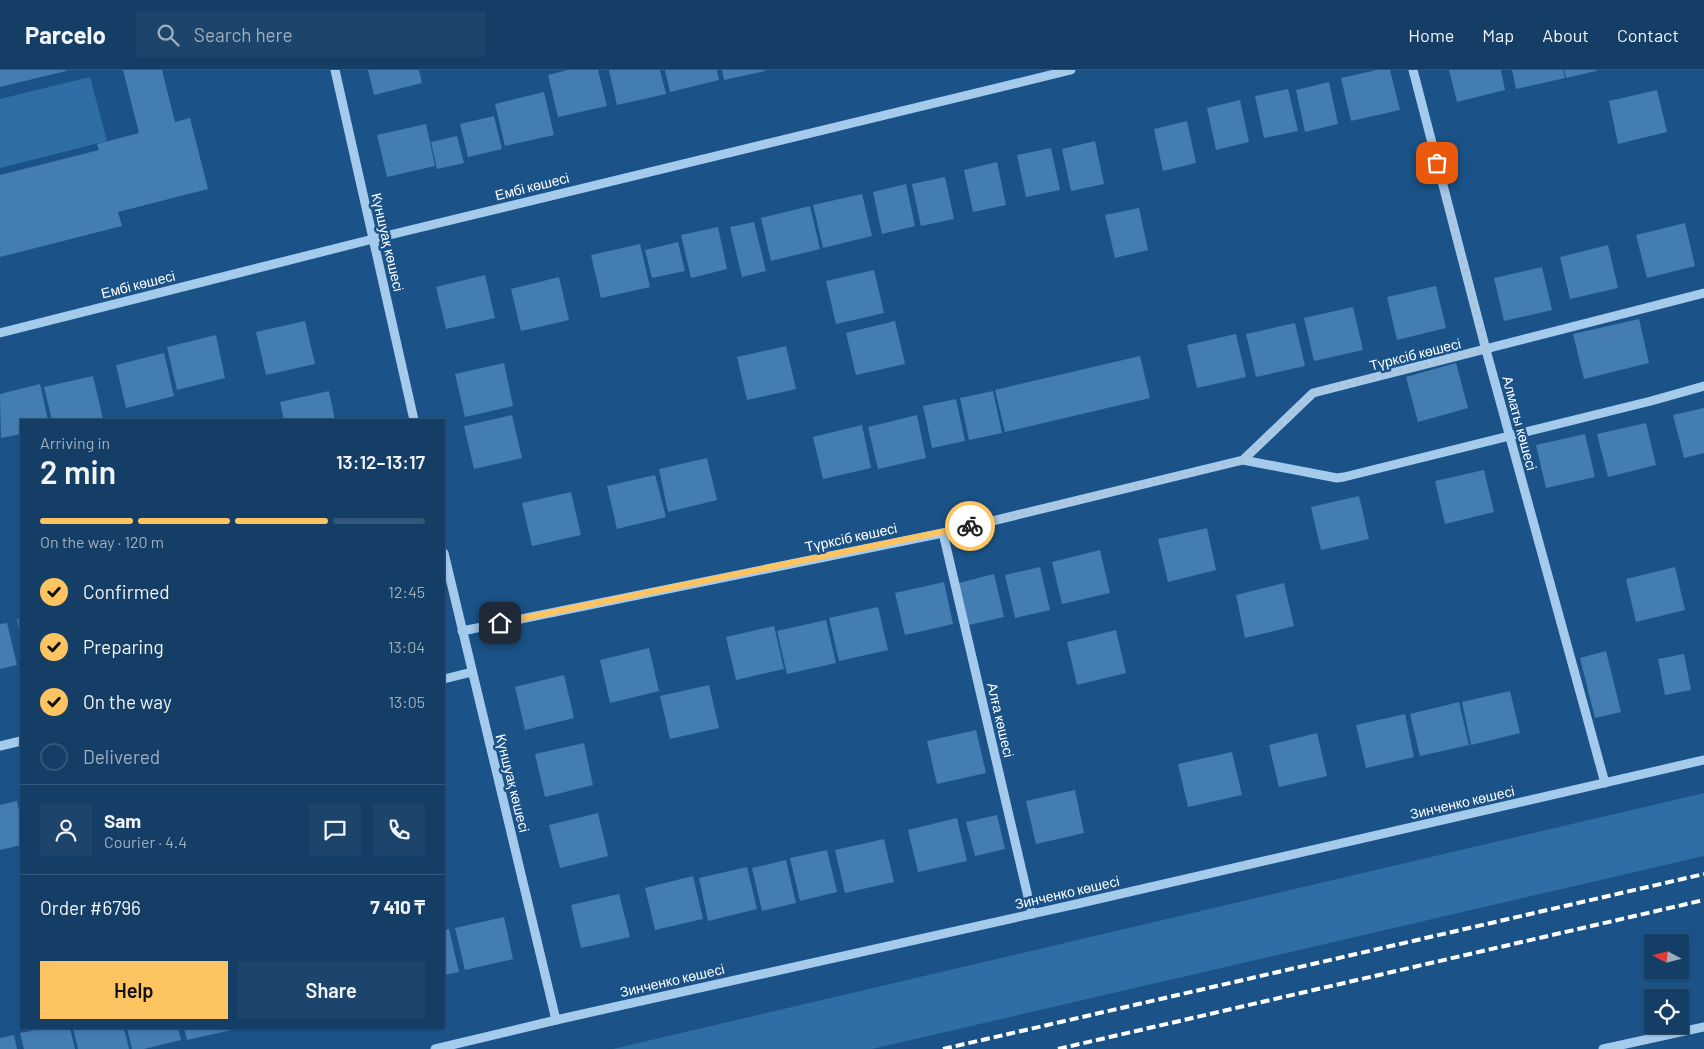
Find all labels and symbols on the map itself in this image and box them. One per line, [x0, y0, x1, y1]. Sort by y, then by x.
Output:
pin [1416, 142, 1458, 184]
street label: Ембі көшесі [493, 169, 571, 203]
street label: Күншуақ көшесі [368, 191, 408, 293]
street label: Ембі көшесі [99, 267, 177, 301]
street label: Түрксіб көшесі [1368, 334, 1462, 374]
street label: Алматы көшесі [1499, 374, 1541, 472]
courier [945, 501, 995, 551]
street label: Түрксіб көшесі [803, 519, 899, 555]
pin [479, 602, 521, 644]
street label: Алға көшесі [984, 681, 1018, 759]
street label: Күншуақ көшесі [493, 732, 533, 834]
street label: Зинченко көшесі [1408, 782, 1516, 822]
street label: Зинченко көшесі [1013, 872, 1121, 912]
north arrow [1644, 934, 1689, 979]
street label: Зинченко көшесі [618, 960, 726, 1000]

